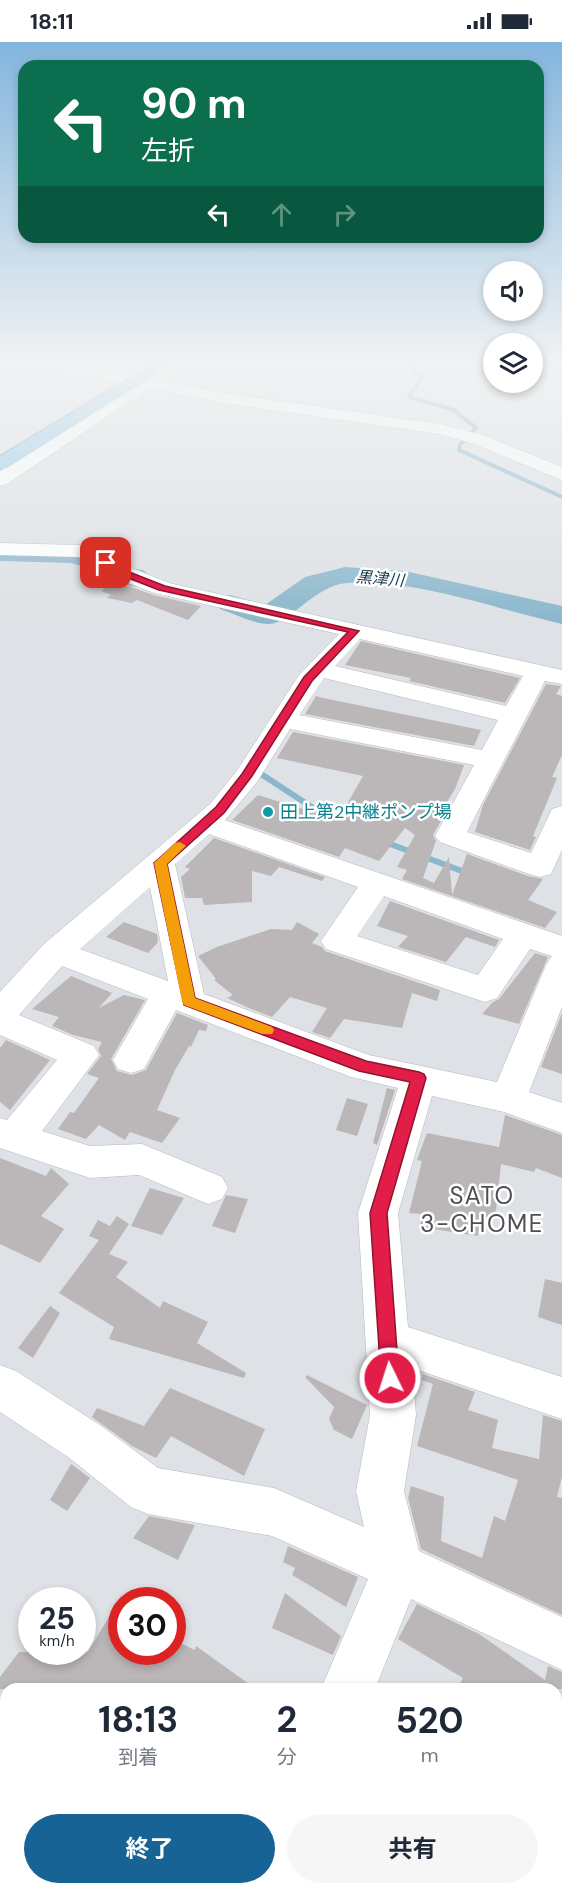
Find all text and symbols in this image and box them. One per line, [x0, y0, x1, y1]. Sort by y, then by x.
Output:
text: 18:11 [30, 7, 74, 36]
text: 90 m [141, 76, 247, 131]
icon: left [42, 84, 120, 162]
text: 左折 [141, 133, 195, 168]
icon: left [202, 198, 235, 231]
icon: ahead [265, 198, 298, 231]
icon: right [328, 198, 361, 231]
map controls [483, 261, 543, 393]
button: sound [483, 261, 543, 321]
button: layers [483, 333, 543, 393]
pin [80, 537, 131, 588]
icon: arrive [89, 546, 122, 579]
water label: 黒津川 [355, 566, 407, 591]
place label: 田上第2中継ポンプ場 [280, 800, 452, 824]
marker: 田上第2中継ポンプ場 [261, 805, 275, 819]
district label: SATO 3-CHOME [420, 1180, 544, 1239]
position arrow [358, 1346, 422, 1410]
speed limit sign: 30 [108, 1587, 186, 1665]
text: 25 [39, 1599, 75, 1638]
text: km/h [39, 1631, 75, 1651]
text: 18:13 [98, 1696, 178, 1743]
text: 2 [276, 1696, 297, 1743]
text: 520 [396, 1697, 464, 1744]
text: m [421, 1742, 439, 1768]
text: 到着 [118, 1744, 158, 1770]
text: 分 [277, 1744, 297, 1770]
button: 終了 [24, 1814, 275, 1883]
button: 共有 [287, 1814, 538, 1883]

